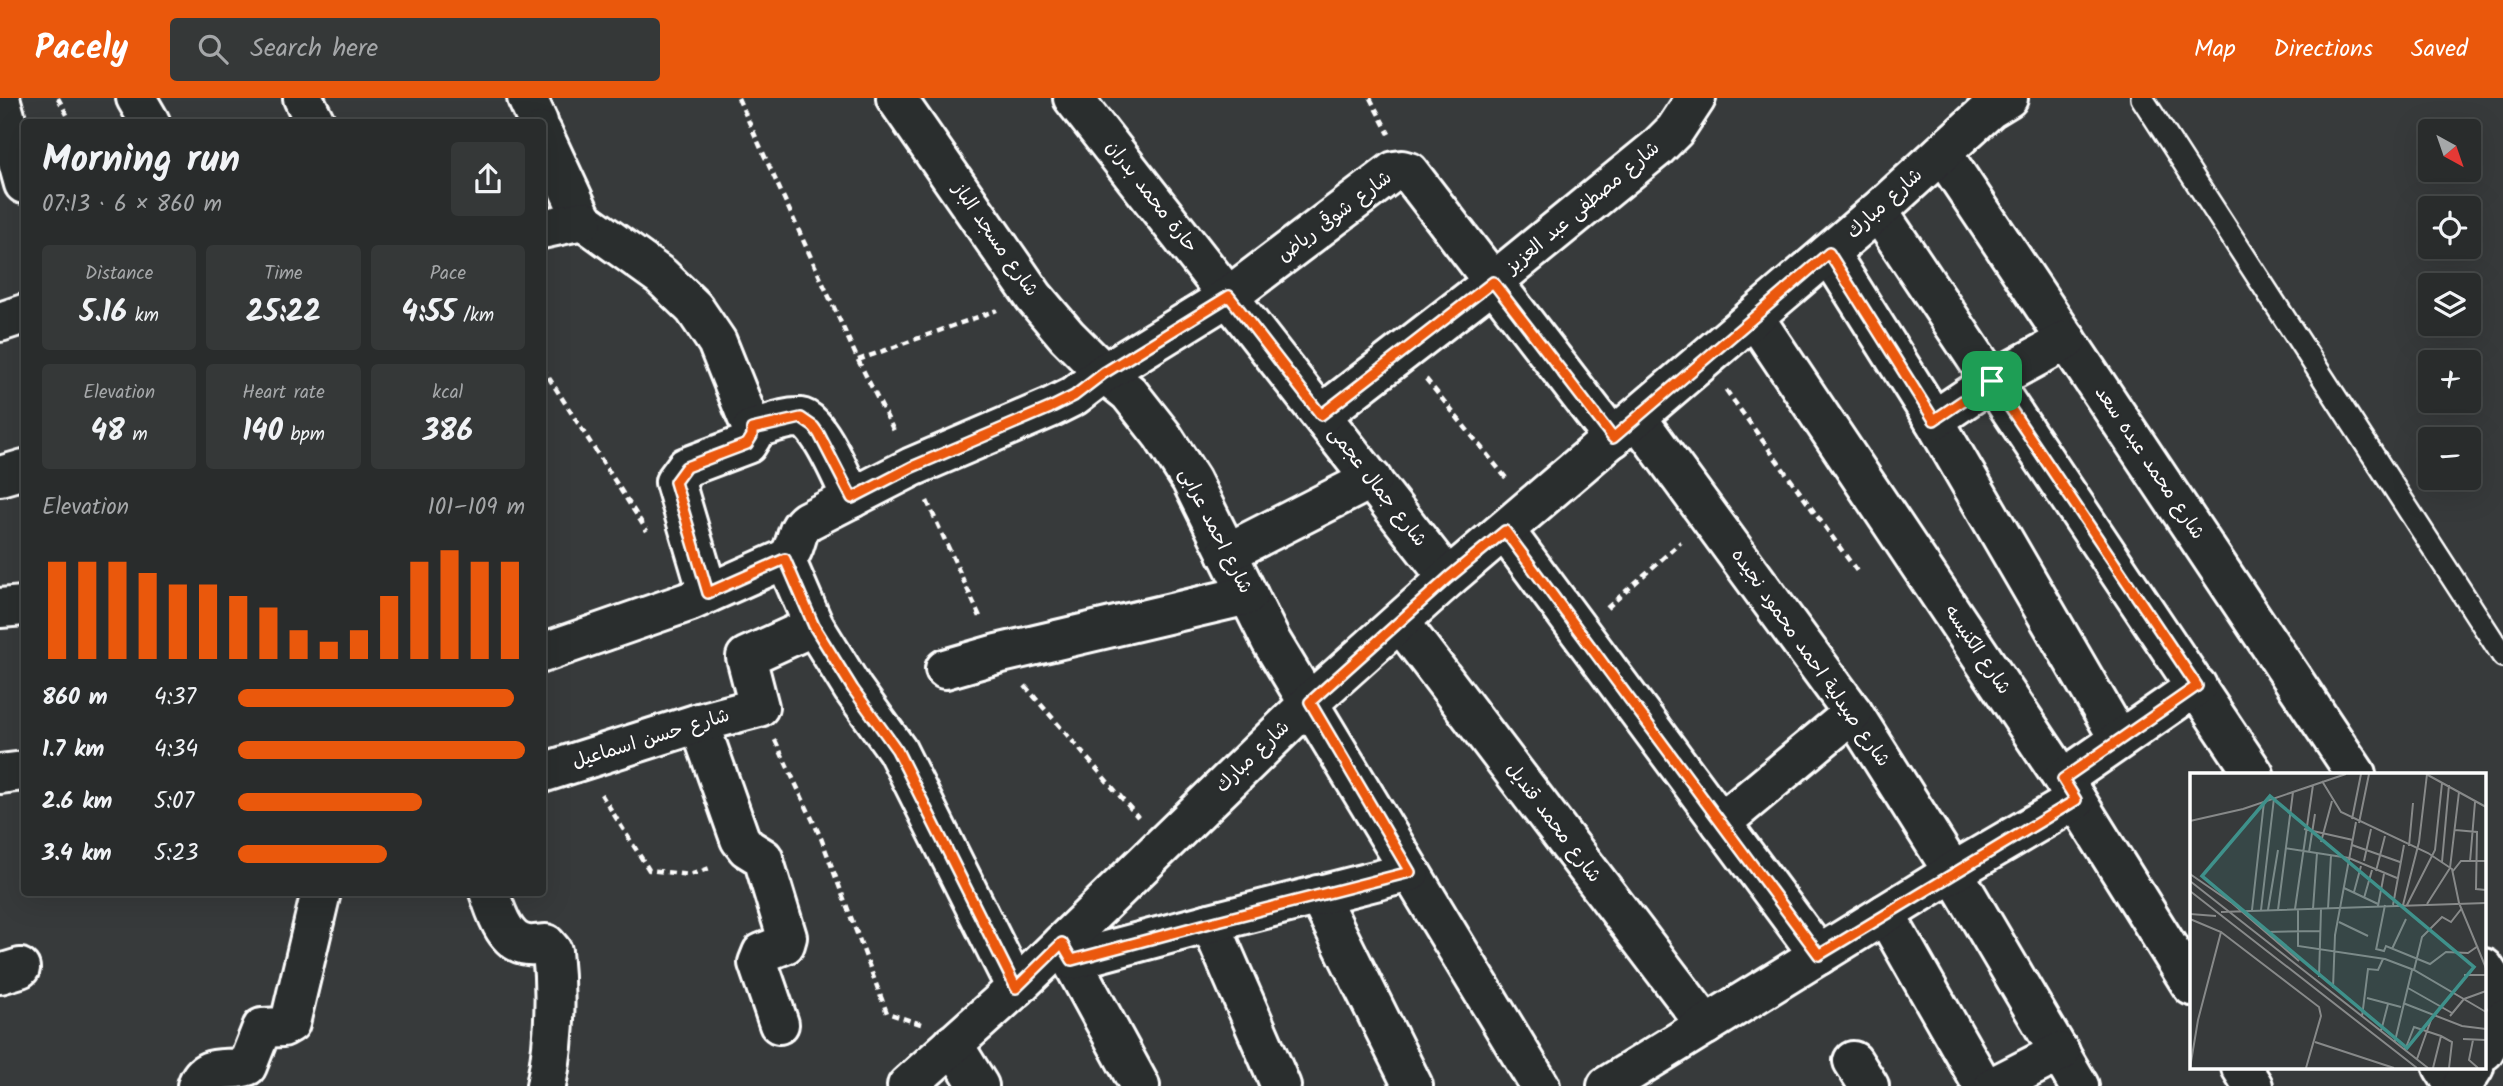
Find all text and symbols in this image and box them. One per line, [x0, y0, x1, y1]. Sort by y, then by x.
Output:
search box [170, 18, 660, 81]
text: Pacely [35, 23, 128, 76]
text: Search here [250, 28, 378, 70]
icon: search [194, 30, 232, 68]
text: Map [2194, 30, 2236, 69]
text: Directions [2274, 30, 2373, 69]
text: Saved [2411, 30, 2468, 69]
north arrow [2418, 119, 2482, 182]
map controls [2418, 119, 2481, 490]
text: Morning run [42, 131, 240, 191]
street label: حارة محمد بدران [1097, 134, 1205, 260]
street label: شارع مصطفى عبد العزيز [1498, 134, 1667, 283]
button: share [451, 142, 525, 216]
street label: شارع مبارك [1840, 161, 1930, 247]
street label: شارع شوقى رياض [1271, 164, 1399, 270]
street label: شارع مسجد الباز [943, 175, 1045, 303]
text: 07:13 · 6 × 860 m [42, 187, 222, 223]
button: locate [2418, 196, 2481, 259]
text: Distance [85, 259, 153, 289]
text: Time [264, 259, 303, 289]
text: Pace [430, 259, 466, 289]
button: layers [2418, 273, 2481, 336]
text: 5.16 [80, 289, 127, 337]
text: 25:22 [246, 289, 321, 337]
text: 4:55 [402, 289, 456, 337]
text: km [127, 301, 159, 331]
text: /km [456, 301, 494, 331]
button: + [2418, 350, 2481, 413]
pin [1962, 351, 2022, 411]
icon: arrive [1973, 362, 2011, 400]
text: Elevation [83, 378, 155, 408]
text: Heart rate [242, 378, 325, 408]
text: kcal [432, 378, 463, 408]
street label: شارع محمد عبده سعد [2086, 380, 2212, 546]
text: 48 [91, 408, 125, 456]
text: 140 [242, 408, 283, 456]
text: 386 [423, 408, 473, 456]
text: m [125, 420, 148, 450]
text: bpm [283, 420, 325, 450]
street label: شارع جمال عجمى [1320, 420, 1434, 554]
button: − [2418, 427, 2481, 490]
street label: شارع احمد عرابى [1170, 463, 1260, 599]
text: Elevation [42, 490, 129, 526]
text: 101–109 m [428, 490, 525, 526]
street label: شارع صيدلية احمد محمود نجيده [1723, 542, 1897, 774]
street label: شارع الكنيسه [1936, 599, 2018, 701]
text: 860 m [42, 680, 108, 716]
text: 4:37 [154, 680, 196, 716]
street label: شارع حسن اسماعيل [569, 701, 733, 777]
street label: شارع مبارك [1209, 714, 1297, 800]
text: 1.7 km [42, 732, 104, 768]
text: 4:34 [154, 732, 198, 768]
street label: شارع محمد قنديل [1498, 756, 1608, 890]
inset map [2190, 773, 2486, 1068]
text: 2.6 km [42, 784, 112, 820]
text: 5:07 [154, 784, 194, 820]
text: 3.4 km [42, 836, 112, 872]
text: 5:23 [154, 836, 199, 872]

